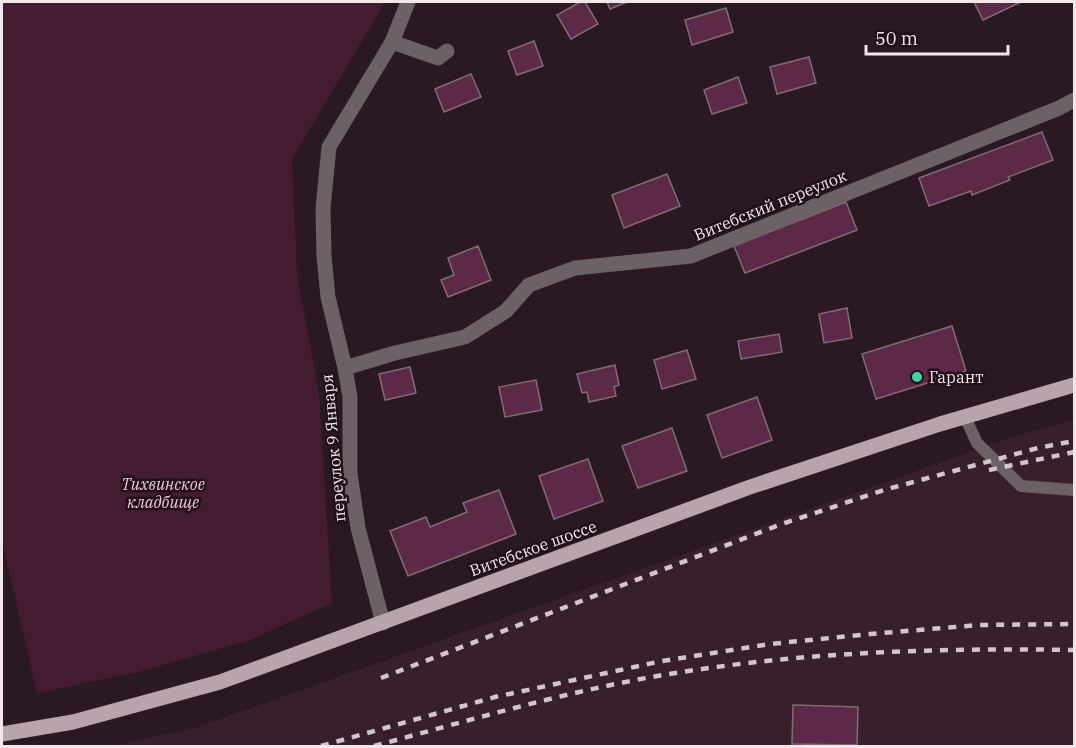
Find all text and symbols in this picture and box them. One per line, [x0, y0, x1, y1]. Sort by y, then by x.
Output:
scale bar [866, 18, 1008, 56]
text: 50 m [875, 27, 918, 50]
street label: Витебский переулок [691, 165, 850, 245]
place label: Гарант [929, 367, 984, 387]
marker: Гарант [910, 370, 924, 384]
street label: переулок 9 Января [317, 373, 349, 523]
park label: Тихвинское кладбище [121, 474, 205, 512]
street label: Витебское шоссе [467, 516, 599, 580]

